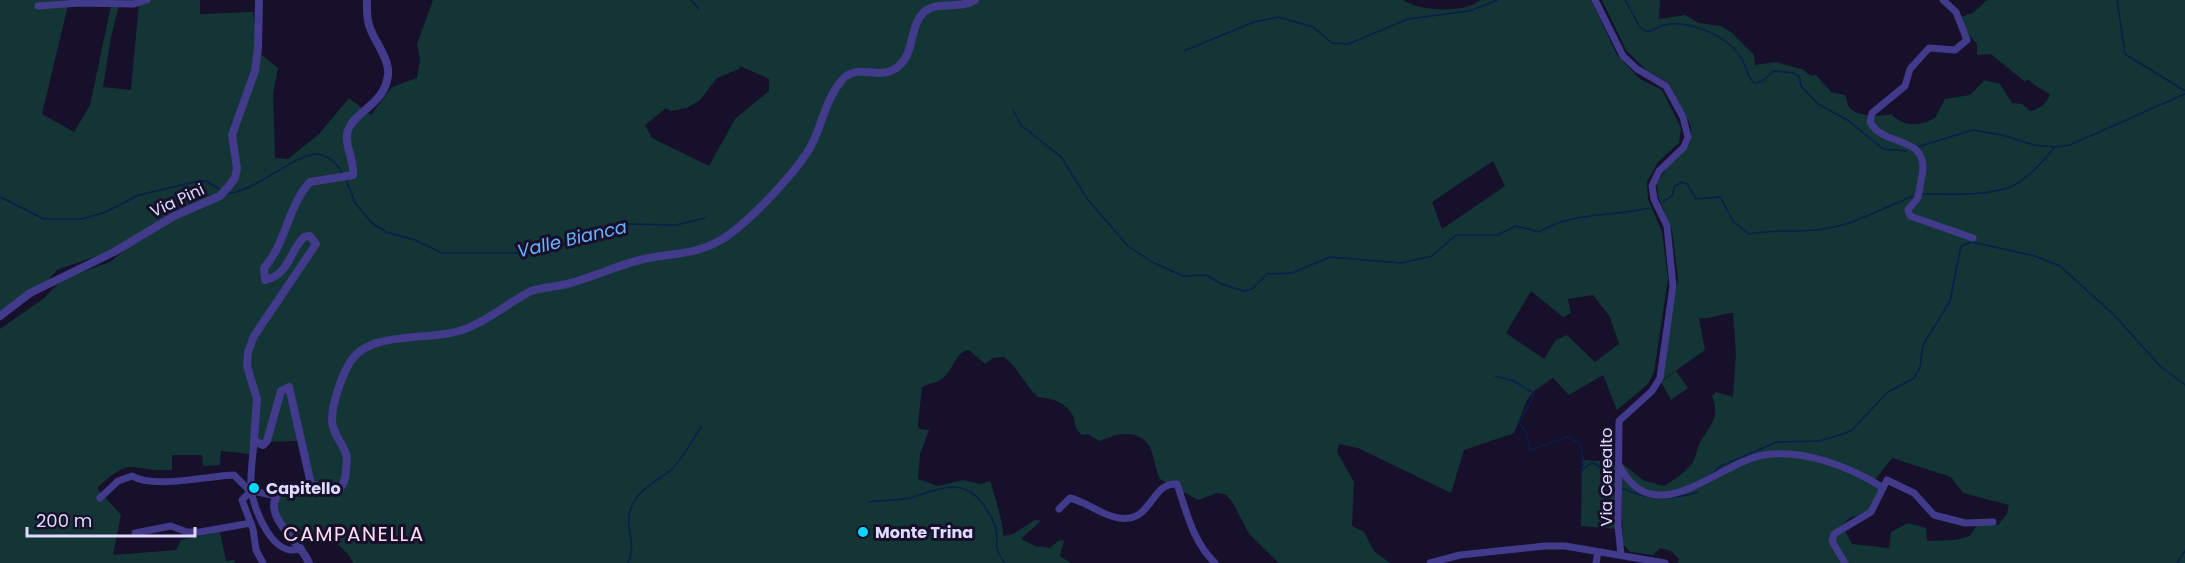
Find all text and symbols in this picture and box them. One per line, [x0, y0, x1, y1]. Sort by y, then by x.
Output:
street label: Via Pini [146, 178, 208, 223]
water label: Valle Bianca [515, 214, 629, 263]
street label: Via Cerealto [1595, 428, 1618, 526]
place label: Capitello [266, 477, 341, 500]
marker: Capitello [247, 481, 261, 495]
scale bar [27, 500, 195, 538]
text: 200 m [36, 508, 92, 533]
district label: CAMPANELLA [283, 520, 425, 548]
place label: Monte Trina [875, 521, 973, 544]
marker: Monte Trina [856, 525, 870, 539]

